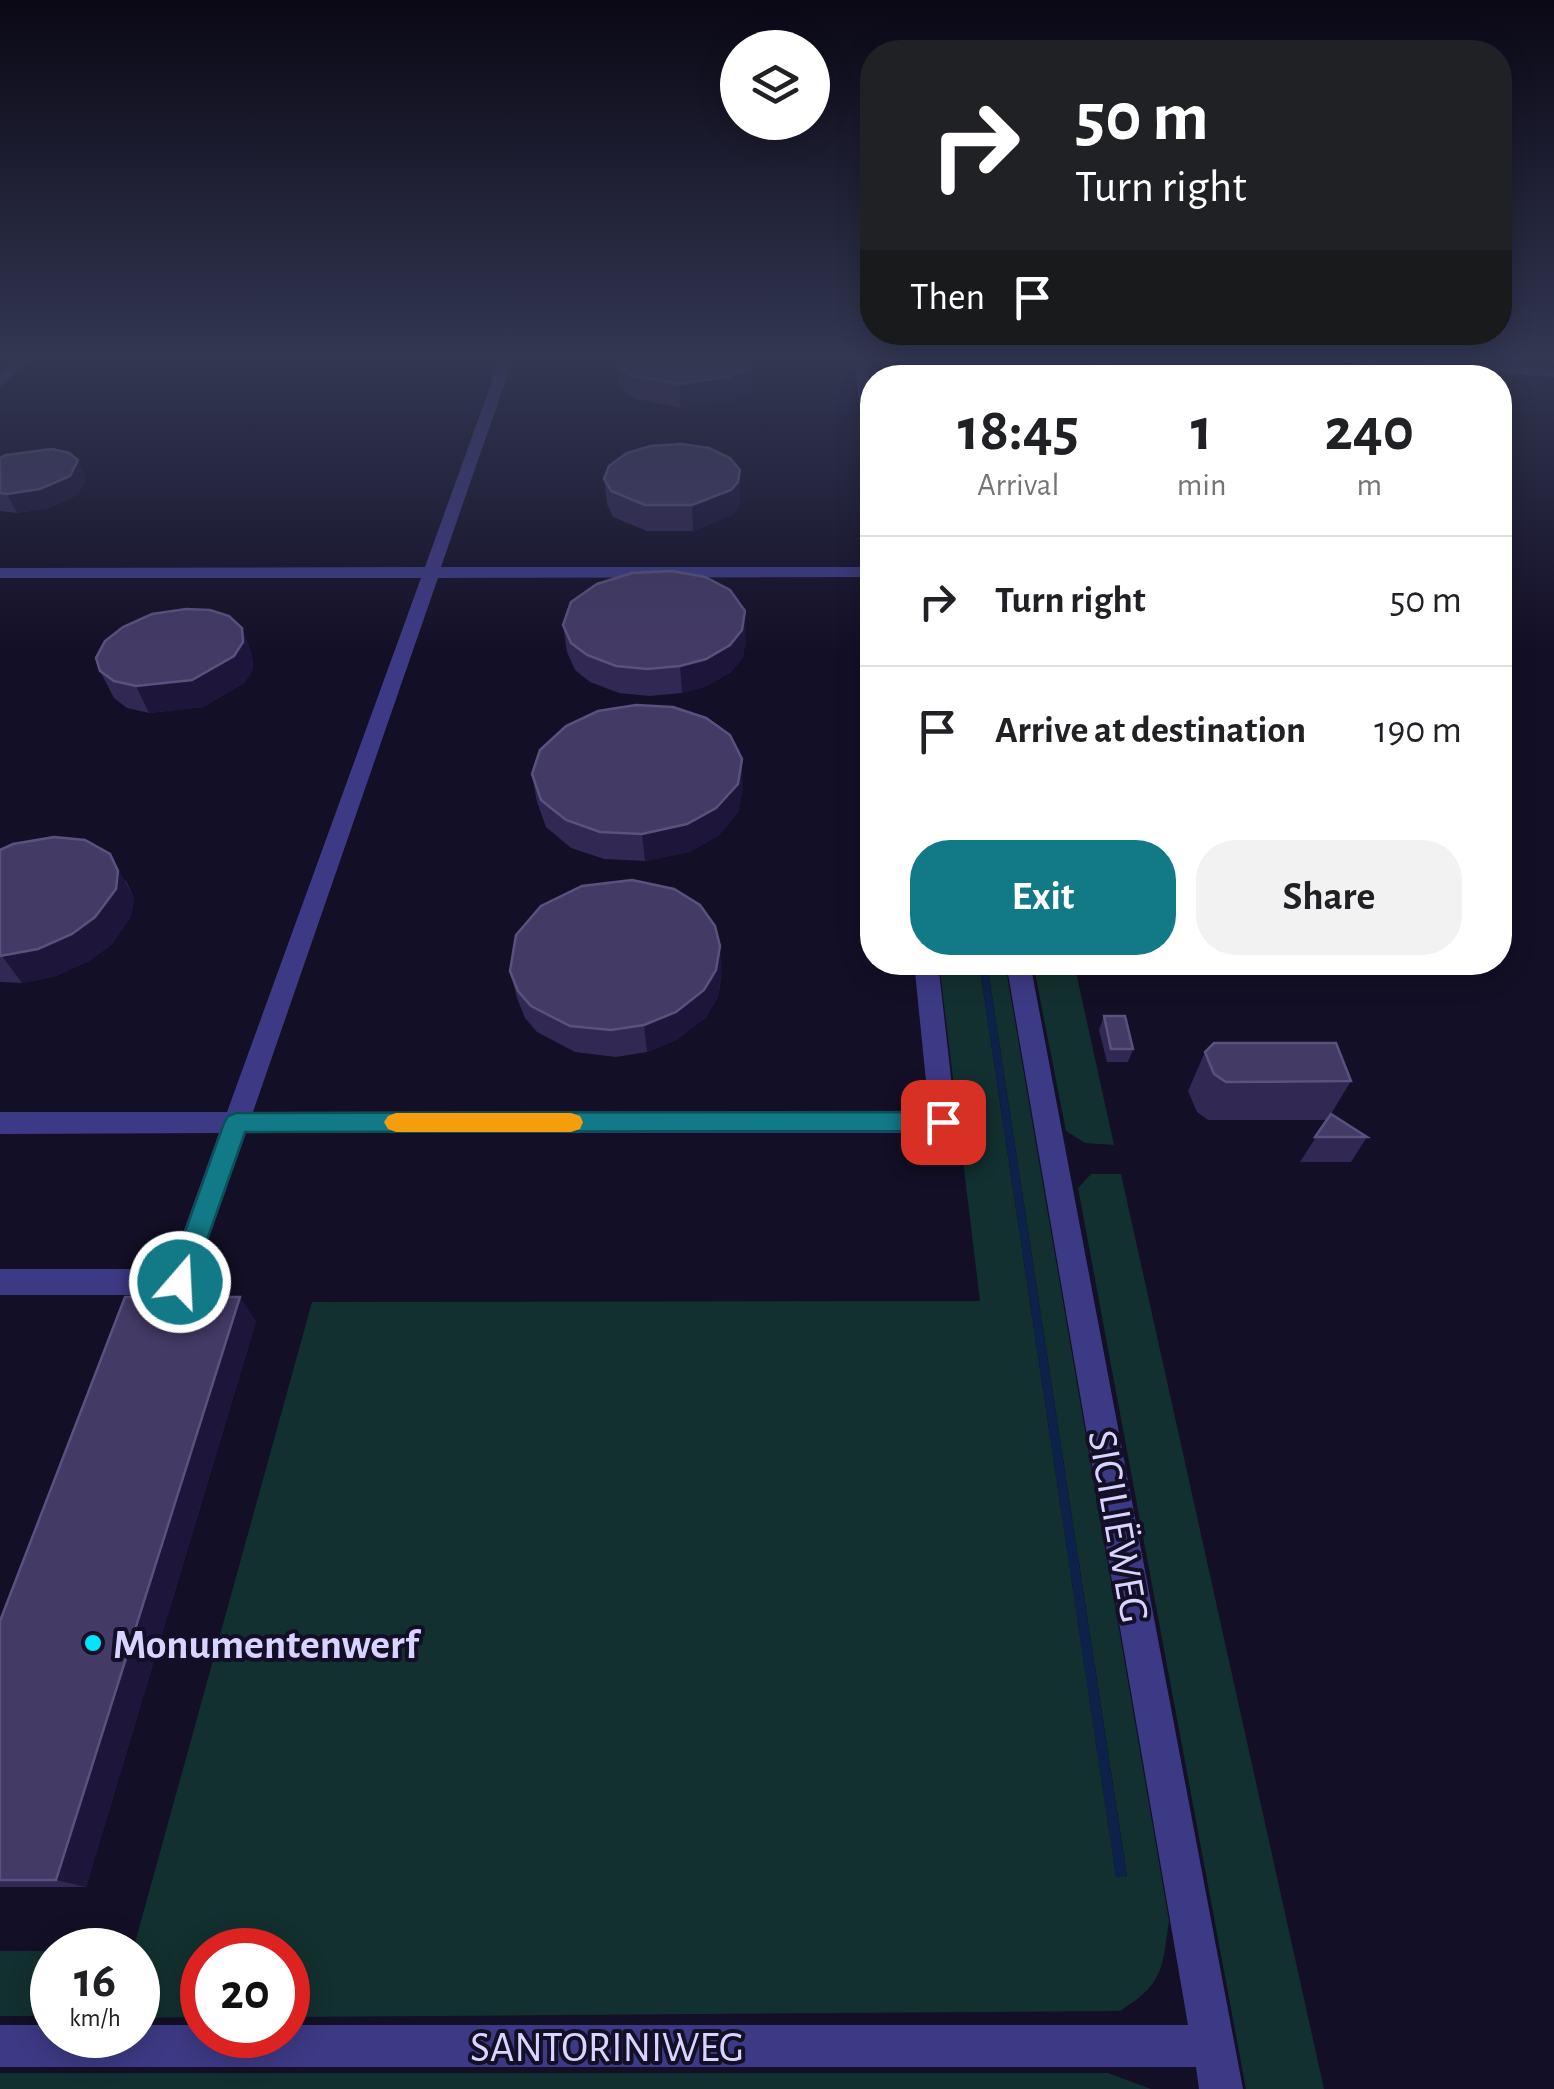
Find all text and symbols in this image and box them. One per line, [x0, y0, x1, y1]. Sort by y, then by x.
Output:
map controls [720, 30, 830, 140]
button: layers [720, 30, 830, 140]
icon: right [910, 80, 1040, 210]
text: 50 m [1075, 83, 1209, 153]
text: Turn right [1075, 165, 1247, 210]
icon: arrive [1005, 270, 1060, 325]
text: Then [910, 279, 985, 317]
text: 18:45 [958, 401, 1079, 461]
text: 1 [1191, 401, 1212, 461]
text: 240 [1324, 401, 1414, 461]
text: Arrival [977, 469, 1060, 501]
text: min [1177, 469, 1227, 501]
text: m [1356, 469, 1382, 501]
icon: right [910, 574, 965, 629]
text: Turn right [995, 582, 1145, 620]
text: 50 m [1389, 582, 1462, 620]
icon: arrive [910, 704, 965, 759]
text: Arrive at destination [995, 712, 1306, 750]
text: 190 m [1374, 712, 1462, 750]
button: Exit [910, 840, 1176, 955]
button: Share [1196, 840, 1462, 955]
pin [901, 1080, 986, 1165]
icon: arrive [916, 1095, 971, 1150]
position arrow [128, 1230, 232, 1334]
street label: SICILIËWEG [1080, 1426, 1158, 1626]
place label: Monumentenwerf [113, 1624, 422, 1666]
marker: Monumentenwerf [82, 1632, 104, 1654]
speed limit sign: 20 [180, 1928, 310, 2058]
text: 16 [74, 1956, 116, 2006]
text: km/h [69, 2006, 121, 2031]
street label: SANTORINIWEG [470, 2027, 744, 2069]

